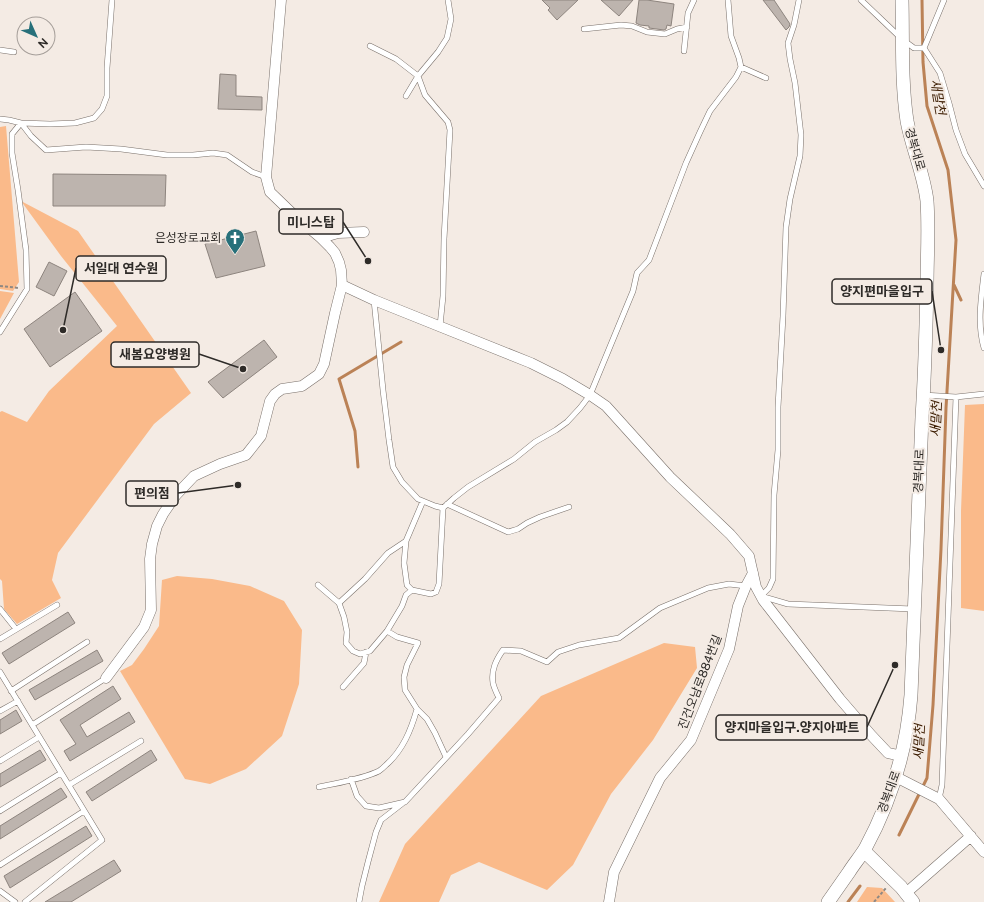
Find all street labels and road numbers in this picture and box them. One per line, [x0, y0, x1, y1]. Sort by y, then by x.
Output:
street label: 경복대로 [902, 126, 928, 172]
street label: 경복대로 [911, 449, 927, 493]
street label: 진건오남로884번길 [675, 633, 725, 731]
street label: 경복대로 [875, 769, 903, 815]

